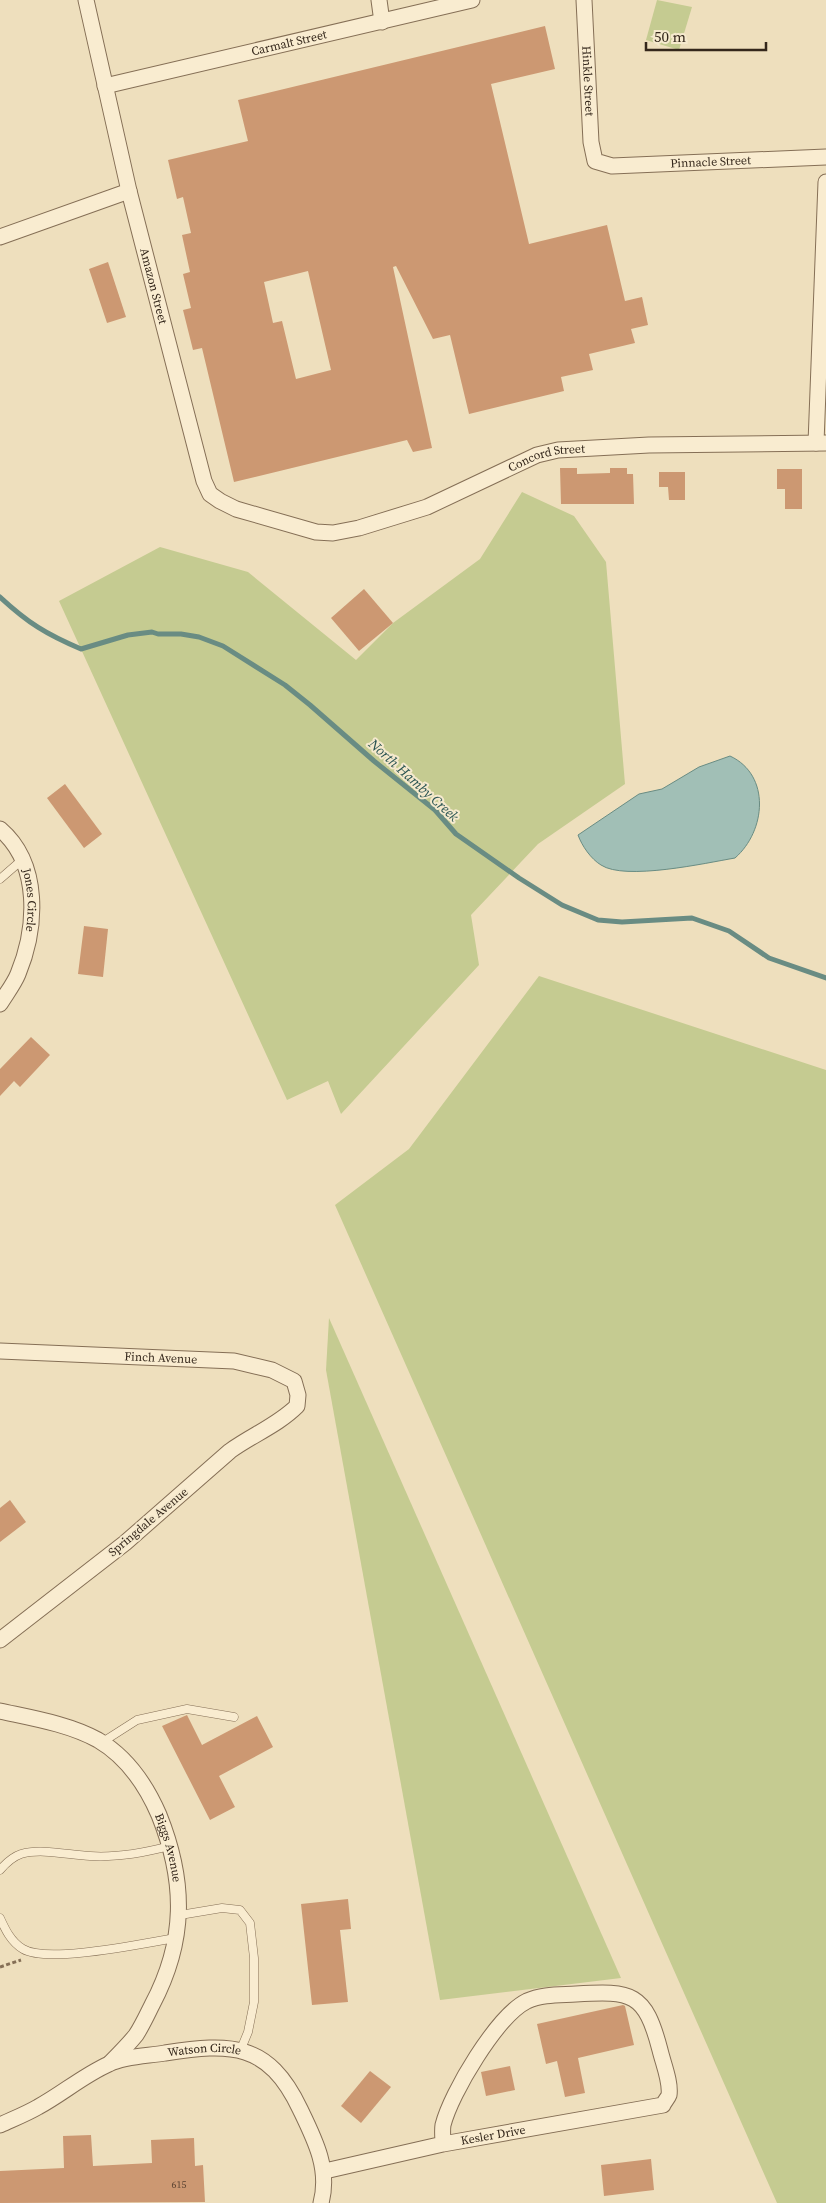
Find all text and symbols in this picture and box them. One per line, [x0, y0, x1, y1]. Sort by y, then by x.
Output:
scale bar [646, 20, 766, 52]
street label: Carmalt Street [250, 26, 328, 59]
text: 50 m [654, 26, 686, 47]
street label: Hinkle Street [578, 45, 598, 117]
street label: Pinnacle Street [670, 152, 751, 172]
street label: Amazon Street [136, 246, 171, 326]
street label: Concord Street [505, 441, 585, 476]
water label: North Hamby Creek [364, 733, 464, 826]
street label: Jones Circle [18, 865, 40, 933]
street label: Finch Avenue [124, 1348, 198, 1367]
street label: Springdale Avenue [105, 1484, 191, 1560]
street label: Biggs Avenue [151, 1811, 185, 1883]
street label: Watson Circle [167, 2040, 243, 2060]
street label: Kesler Drive [460, 2122, 527, 2149]
house number: 615 [172, 2178, 187, 2191]

